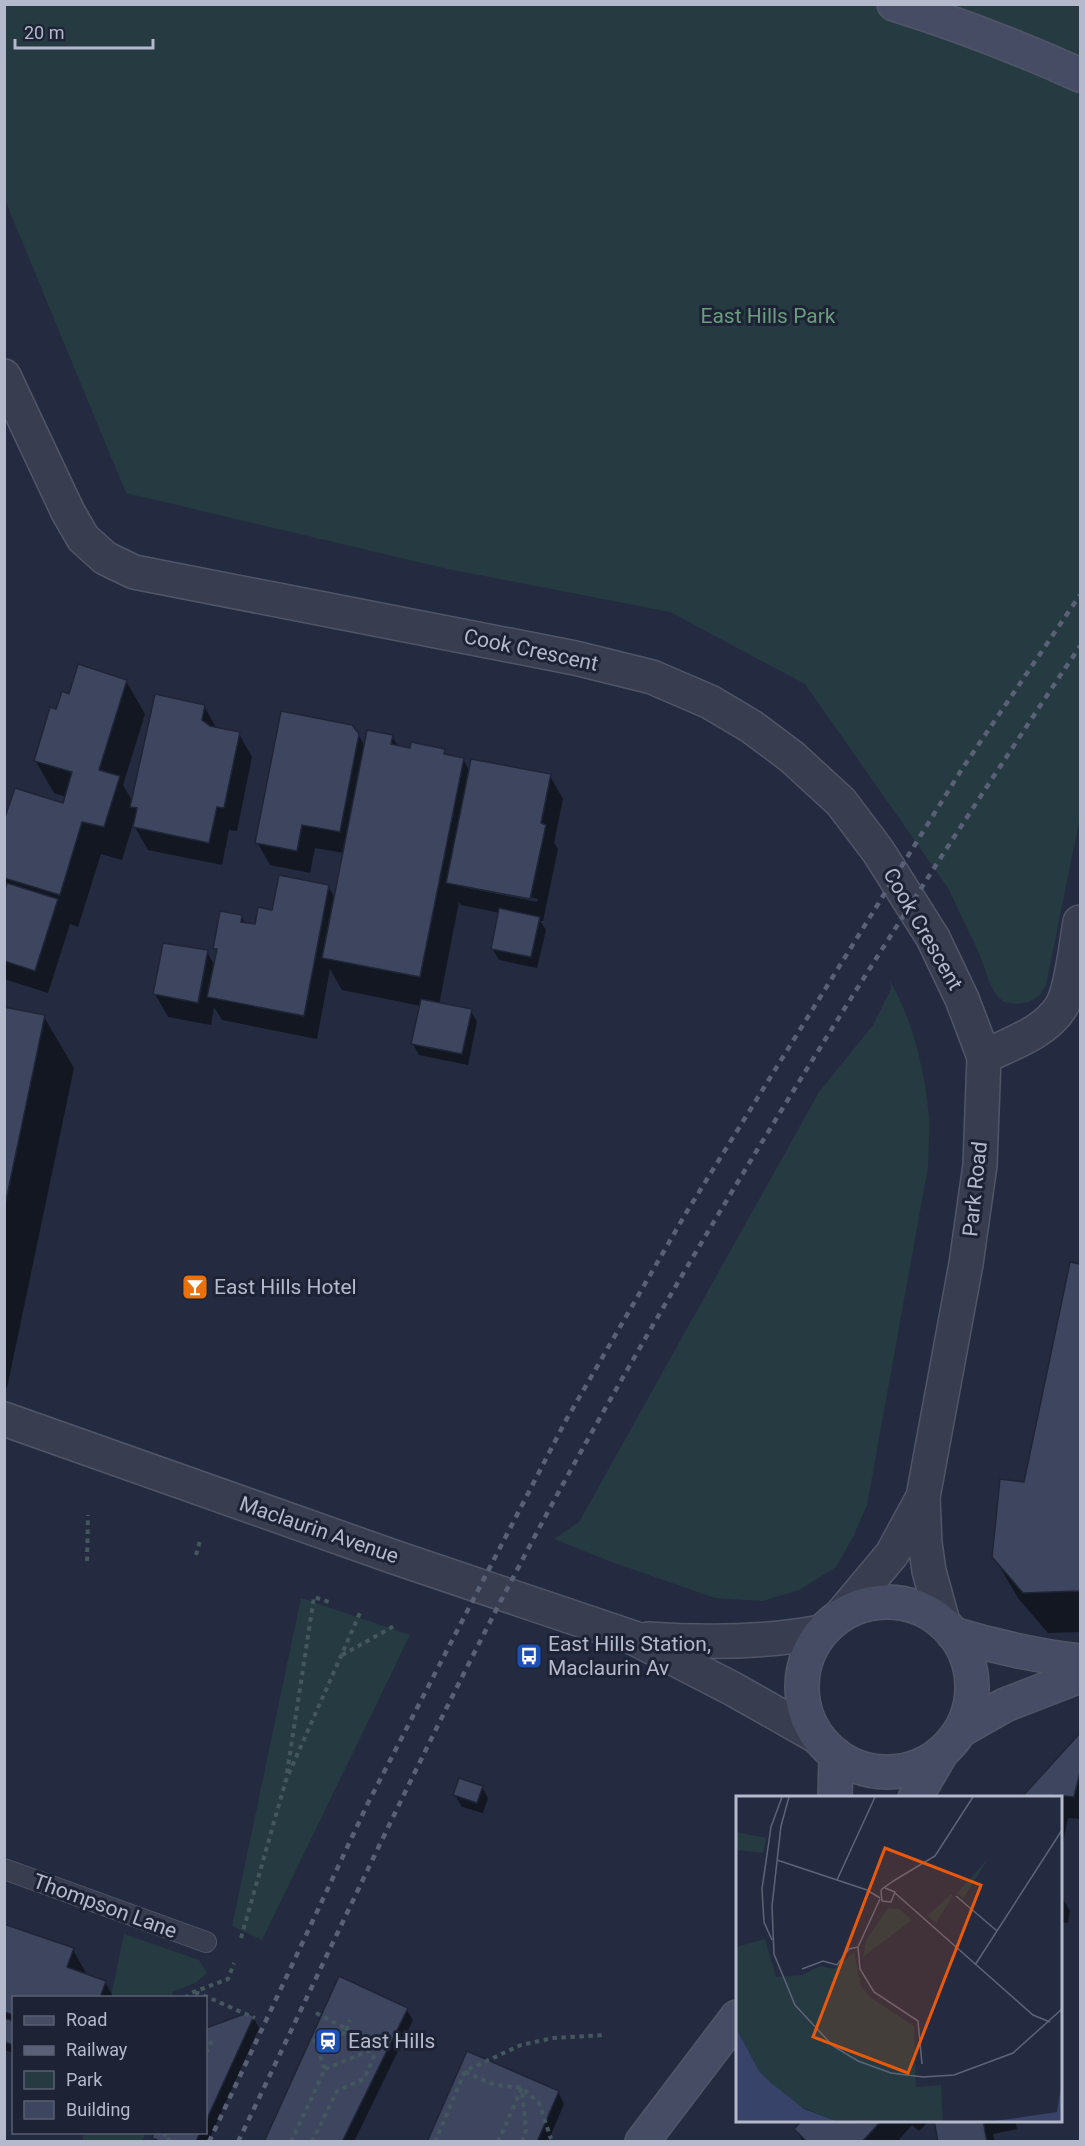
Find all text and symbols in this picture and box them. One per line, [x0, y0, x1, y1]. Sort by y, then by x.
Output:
scale bar [15, 12, 153, 50]
text: 20 m [24, 22, 64, 43]
park label: East Hills Park [701, 304, 836, 328]
street label: Cook Crescent [462, 624, 600, 676]
street label: Cook Crescent [878, 864, 968, 994]
street label: Park Road [958, 1140, 992, 1238]
bar icon: East Hills Hotel [180, 1272, 210, 1302]
place label: East Hills Hotel [214, 1275, 357, 1299]
street label: Maclaurin Avenue [236, 1492, 402, 1568]
place label: East Hills Station, Maclaurin Av [548, 1632, 711, 1680]
bus stop icon: East Hills Station, Maclaurin Av [514, 1641, 544, 1671]
inset map [736, 1796, 1061, 2122]
street label: Thompson Lane [30, 1869, 180, 1943]
legend [12, 1996, 207, 2134]
text: Road [66, 2009, 107, 2030]
station icon: East Hills [313, 2026, 343, 2056]
place label: East Hills [348, 2029, 435, 2053]
text: Railway [66, 2039, 128, 2060]
text: Park [66, 2069, 103, 2090]
text: Building [66, 2099, 130, 2120]

